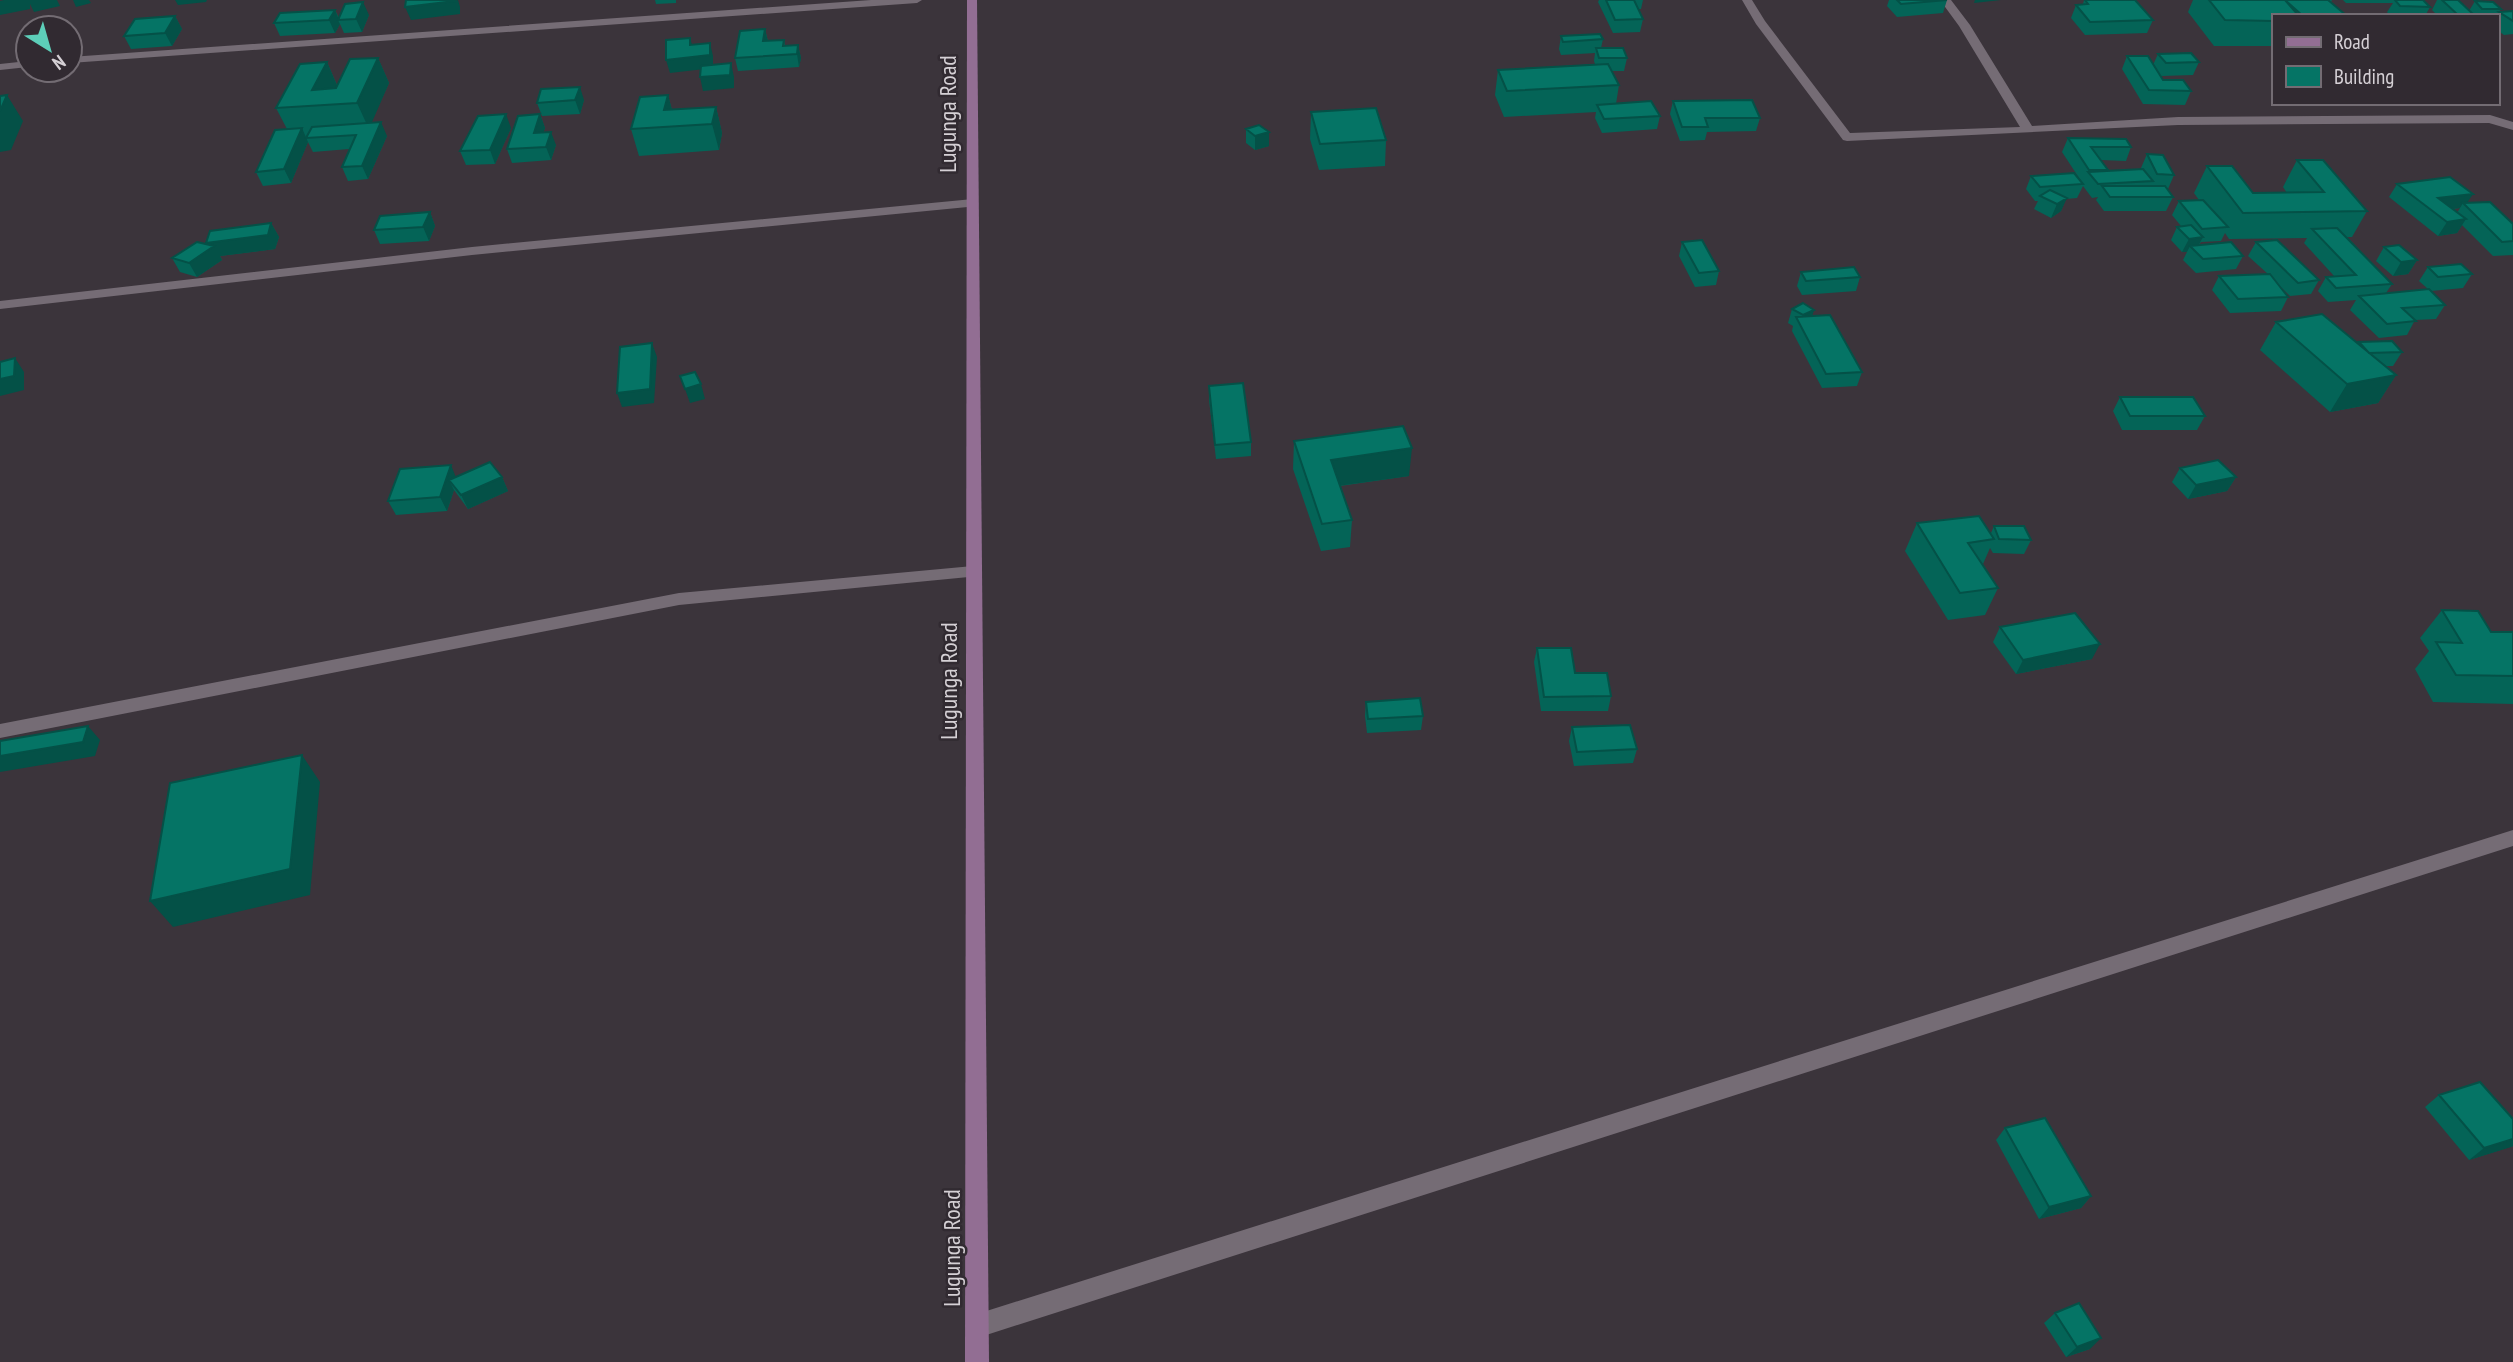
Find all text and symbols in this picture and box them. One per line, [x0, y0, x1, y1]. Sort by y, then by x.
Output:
north arrow [14, 14, 84, 84]
legend [2272, 14, 2499, 105]
text: Road [2334, 28, 2370, 55]
text: N [48, 50, 71, 75]
street label: Lugunga Road [932, 55, 963, 173]
text: Building [2334, 63, 2394, 90]
street label: Lugunga Road [933, 622, 964, 740]
street label: Lugunga Road [936, 1189, 967, 1307]

